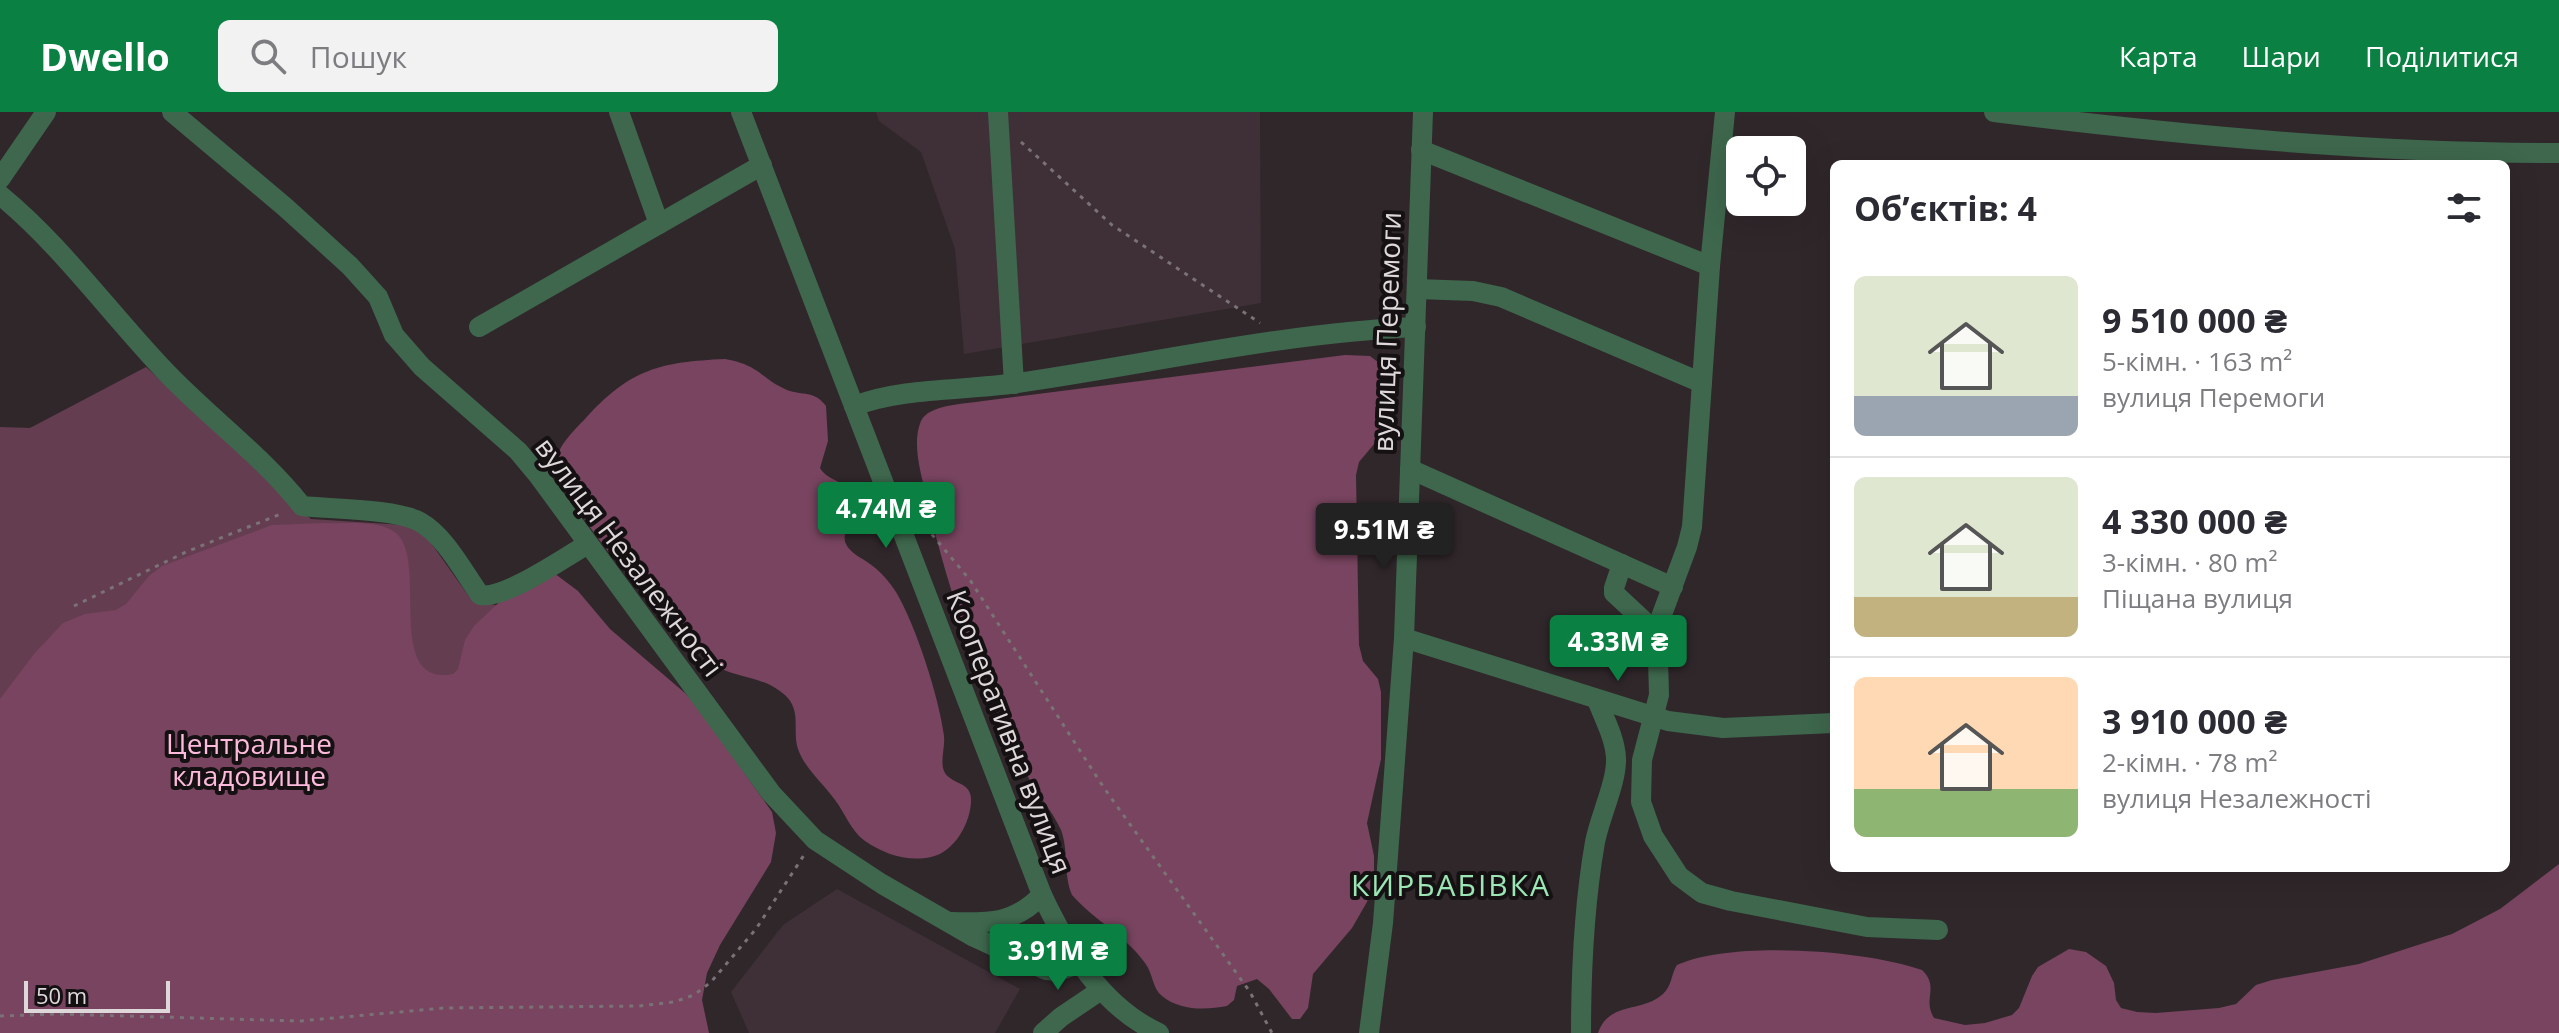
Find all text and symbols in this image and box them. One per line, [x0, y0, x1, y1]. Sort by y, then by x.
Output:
search box [218, 20, 778, 92]
text: Dwello [40, 30, 170, 82]
icon: search [246, 34, 290, 78]
text: Пошук [310, 36, 407, 77]
text: Карта [2119, 37, 2198, 75]
text: Шари [2242, 37, 2321, 75]
text: Поділитися [2365, 37, 2519, 75]
map controls [1726, 136, 1806, 216]
button: locate [1726, 136, 1806, 216]
text: Об’єктів: 4 [1854, 185, 2037, 231]
icon: filters [2442, 186, 2486, 230]
street label: вулиця Перемоги [1363, 211, 1409, 453]
text: 9 510 000 ₴ [2102, 297, 2287, 343]
icon: home [1918, 308, 2014, 404]
text: 5-кімн. · 163 m² [2102, 343, 2292, 379]
text: вулиця Перемоги [2102, 379, 2325, 415]
street label: вулиця Незалежності [527, 429, 732, 684]
pin: 4.74M ₴ [812, 482, 960, 550]
text: 4.74M ₴ [836, 490, 936, 526]
text: 4 330 000 ₴ [2102, 498, 2287, 544]
pin: 9.51M ₴ [1310, 503, 1458, 571]
icon: home [1918, 509, 2014, 605]
text: 9.51M ₴ [1334, 511, 1434, 547]
text: 3-кімн. · 80 m² [2102, 544, 2278, 580]
text: Піщана вулиця [2102, 580, 2293, 616]
street label: Кооперативна вулиця [938, 584, 1082, 879]
pin: 4.33M ₴ [1544, 615, 1692, 683]
text: 4.33M ₴ [1568, 623, 1668, 659]
text: 3 910 000 ₴ [2102, 698, 2287, 744]
icon: home [1918, 709, 2014, 805]
park label: Центральне кладовище [166, 724, 332, 794]
text: 2-кімн. · 78 m² [2102, 744, 2278, 780]
text: вулиця Незалежності [2102, 780, 2372, 816]
district label: КИРБАБІВКА [1351, 864, 1551, 905]
pin: 3.91M ₴ [984, 924, 1132, 992]
text: 3.91M ₴ [1008, 932, 1108, 968]
scale bar [24, 977, 170, 1013]
text: 50 m [36, 980, 87, 1010]

